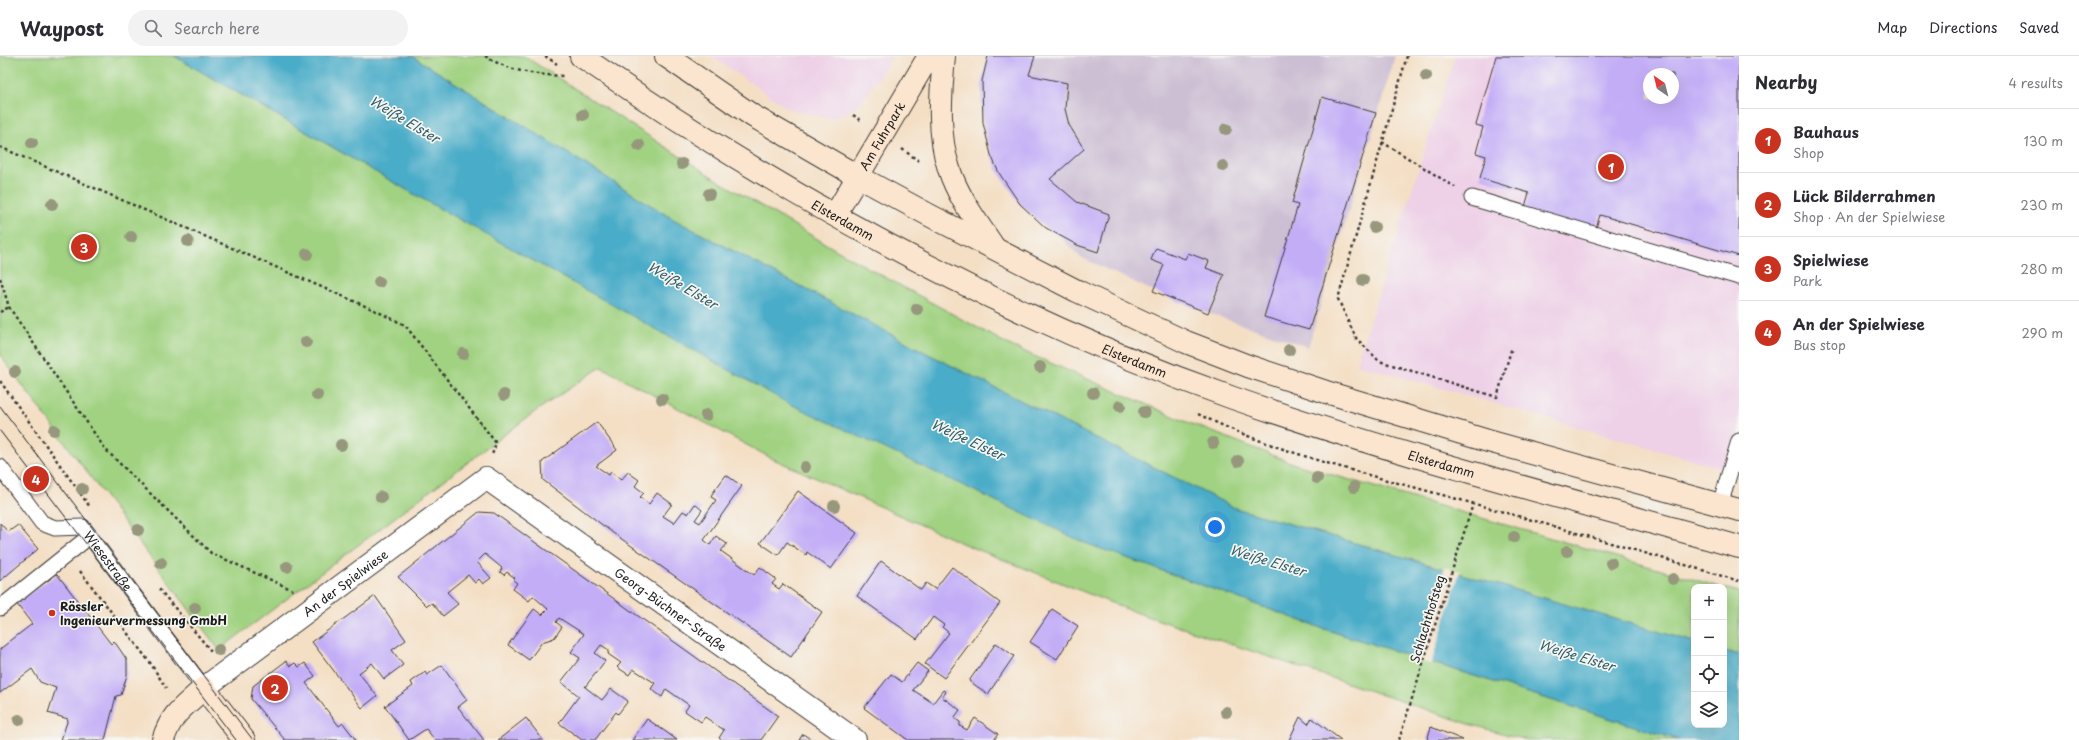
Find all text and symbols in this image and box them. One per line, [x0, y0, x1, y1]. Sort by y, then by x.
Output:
search box [128, 10, 408, 46]
text: Waypost [20, 14, 104, 42]
text: Search here [174, 16, 260, 39]
icon: search [142, 17, 164, 39]
text: Map [1877, 17, 1907, 38]
text: Directions [1929, 17, 1997, 38]
text: Saved [2019, 17, 2059, 38]
north arrow [1643, 68, 1679, 104]
text: Nearby [1755, 69, 1817, 95]
text: 4 results [2009, 73, 2063, 92]
water label: Weiße Elster [367, 91, 445, 148]
street label: Am Fuhrpark [855, 98, 909, 173]
text: Bauhaus [1793, 120, 1859, 143]
text: 1 [1765, 131, 1771, 150]
text: 130 m [2024, 131, 2063, 150]
text: Shop [1793, 143, 1824, 162]
pin: 1 [1598, 152, 1624, 182]
text: Lück Bilderrahmen [1793, 184, 1936, 207]
street label: Elsterdamm [808, 195, 877, 245]
text: 2 [1763, 195, 1773, 214]
text: 230 m [2021, 195, 2063, 214]
text: Shop · An der Spielwiese [1793, 207, 1945, 226]
pin: 3 [71, 232, 97, 262]
text: Spielwiese [1793, 248, 1869, 271]
water label: Weiße Elster [645, 257, 723, 314]
text: 3 [1764, 259, 1772, 278]
text: 280 m [2021, 259, 2063, 278]
text: Park [1793, 271, 1822, 290]
text: An der Spielwiese [1793, 312, 1925, 335]
text: 4 [1764, 323, 1772, 342]
text: 290 m [2022, 323, 2063, 342]
text: Bus stop [1793, 335, 1846, 354]
street label: Elsterdamm [1099, 339, 1170, 382]
water label: Weiße Elster [928, 414, 1009, 465]
street label: Elsterdamm [1406, 445, 1477, 482]
pin: 4 [23, 464, 49, 494]
your location [1205, 517, 1225, 537]
street label: Wiesestraße [80, 527, 137, 594]
water label: Weiße Elster [1228, 539, 1310, 581]
street label: An der Spielwiese [299, 545, 392, 621]
street label: Georg-Büchner-Straße [611, 563, 730, 655]
street label: Schlachthofsteg [1405, 573, 1449, 665]
map controls [1691, 584, 1727, 728]
button: + [1691, 584, 1727, 620]
place label: Rössler Ingenieurvermessung GmbH [60, 597, 227, 629]
marker: Rössler Ingenieurvermessung GmbH [47, 608, 57, 618]
button: − [1691, 620, 1727, 656]
water label: Weiße Elster [1537, 634, 1619, 676]
button: locate [1691, 656, 1727, 692]
pin: 2 [262, 673, 288, 703]
button: layers [1691, 692, 1727, 728]

